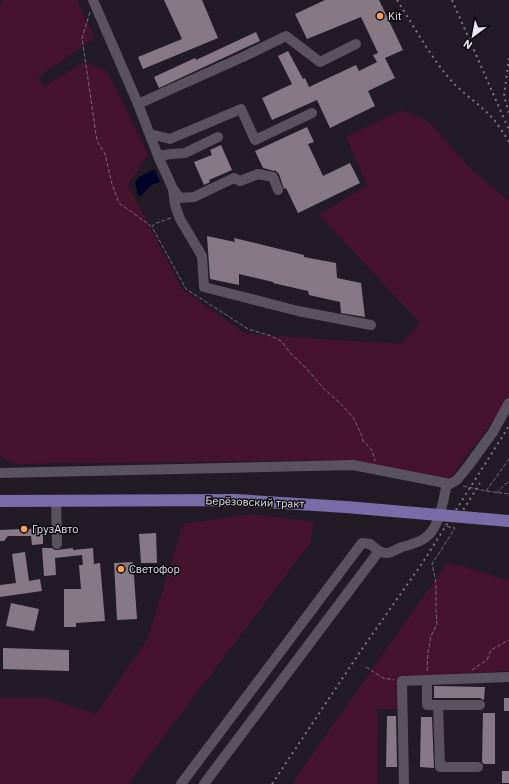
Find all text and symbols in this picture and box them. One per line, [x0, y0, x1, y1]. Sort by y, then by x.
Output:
place label: Kit [388, 9, 402, 23]
marker: Kit [375, 11, 385, 21]
north arrow [453, 16, 493, 56]
text: N [461, 36, 475, 53]
street label: Берёзовский тракт [205, 493, 305, 511]
place label: ГрузАвто [32, 522, 78, 536]
marker: ГрузАвто [19, 524, 29, 534]
place label: Светофор [129, 562, 180, 576]
marker: Светофор [116, 564, 126, 574]

